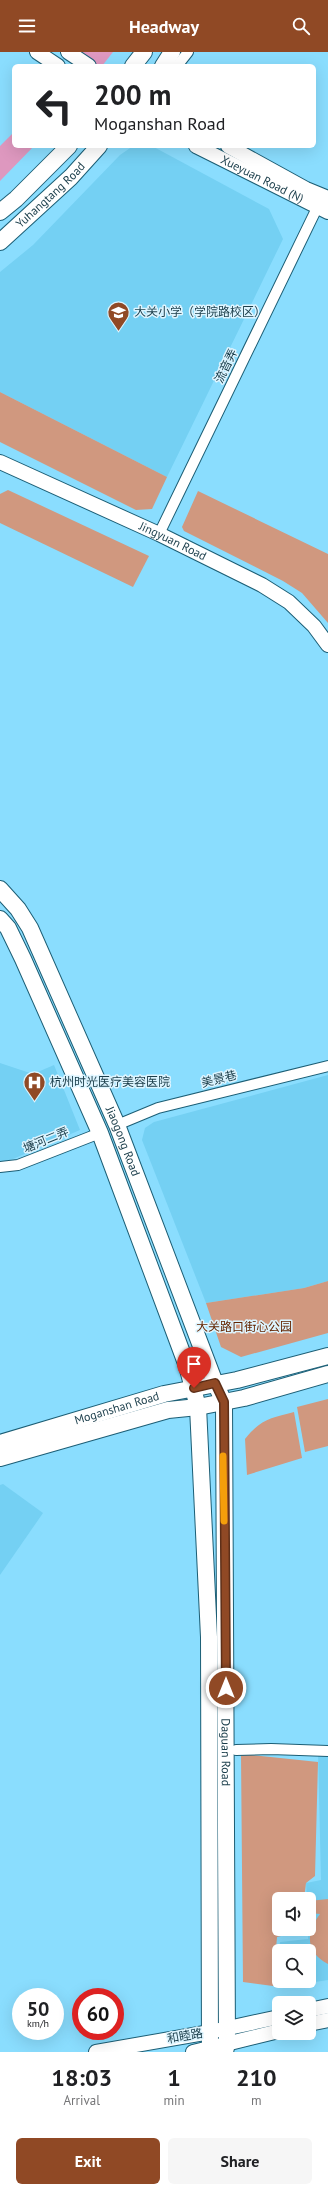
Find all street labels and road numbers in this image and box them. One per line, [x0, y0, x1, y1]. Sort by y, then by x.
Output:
street label: Xueyuan Road (N) [218, 152, 306, 206]
street label: Yuhangtang Road [12, 159, 88, 231]
street label: 流音弄 [211, 346, 240, 385]
street label: Jingyuan Road [136, 518, 209, 563]
street label: 美景巷 [200, 1067, 238, 1090]
street label: Jiaogong Road [102, 1103, 144, 1178]
street label: 塘河二弄 [21, 1124, 71, 1155]
street label: Moganshan Road [73, 1388, 161, 1427]
street label: Daguan Road [218, 1718, 234, 1786]
street label: 和睦路 [166, 2025, 204, 2046]

